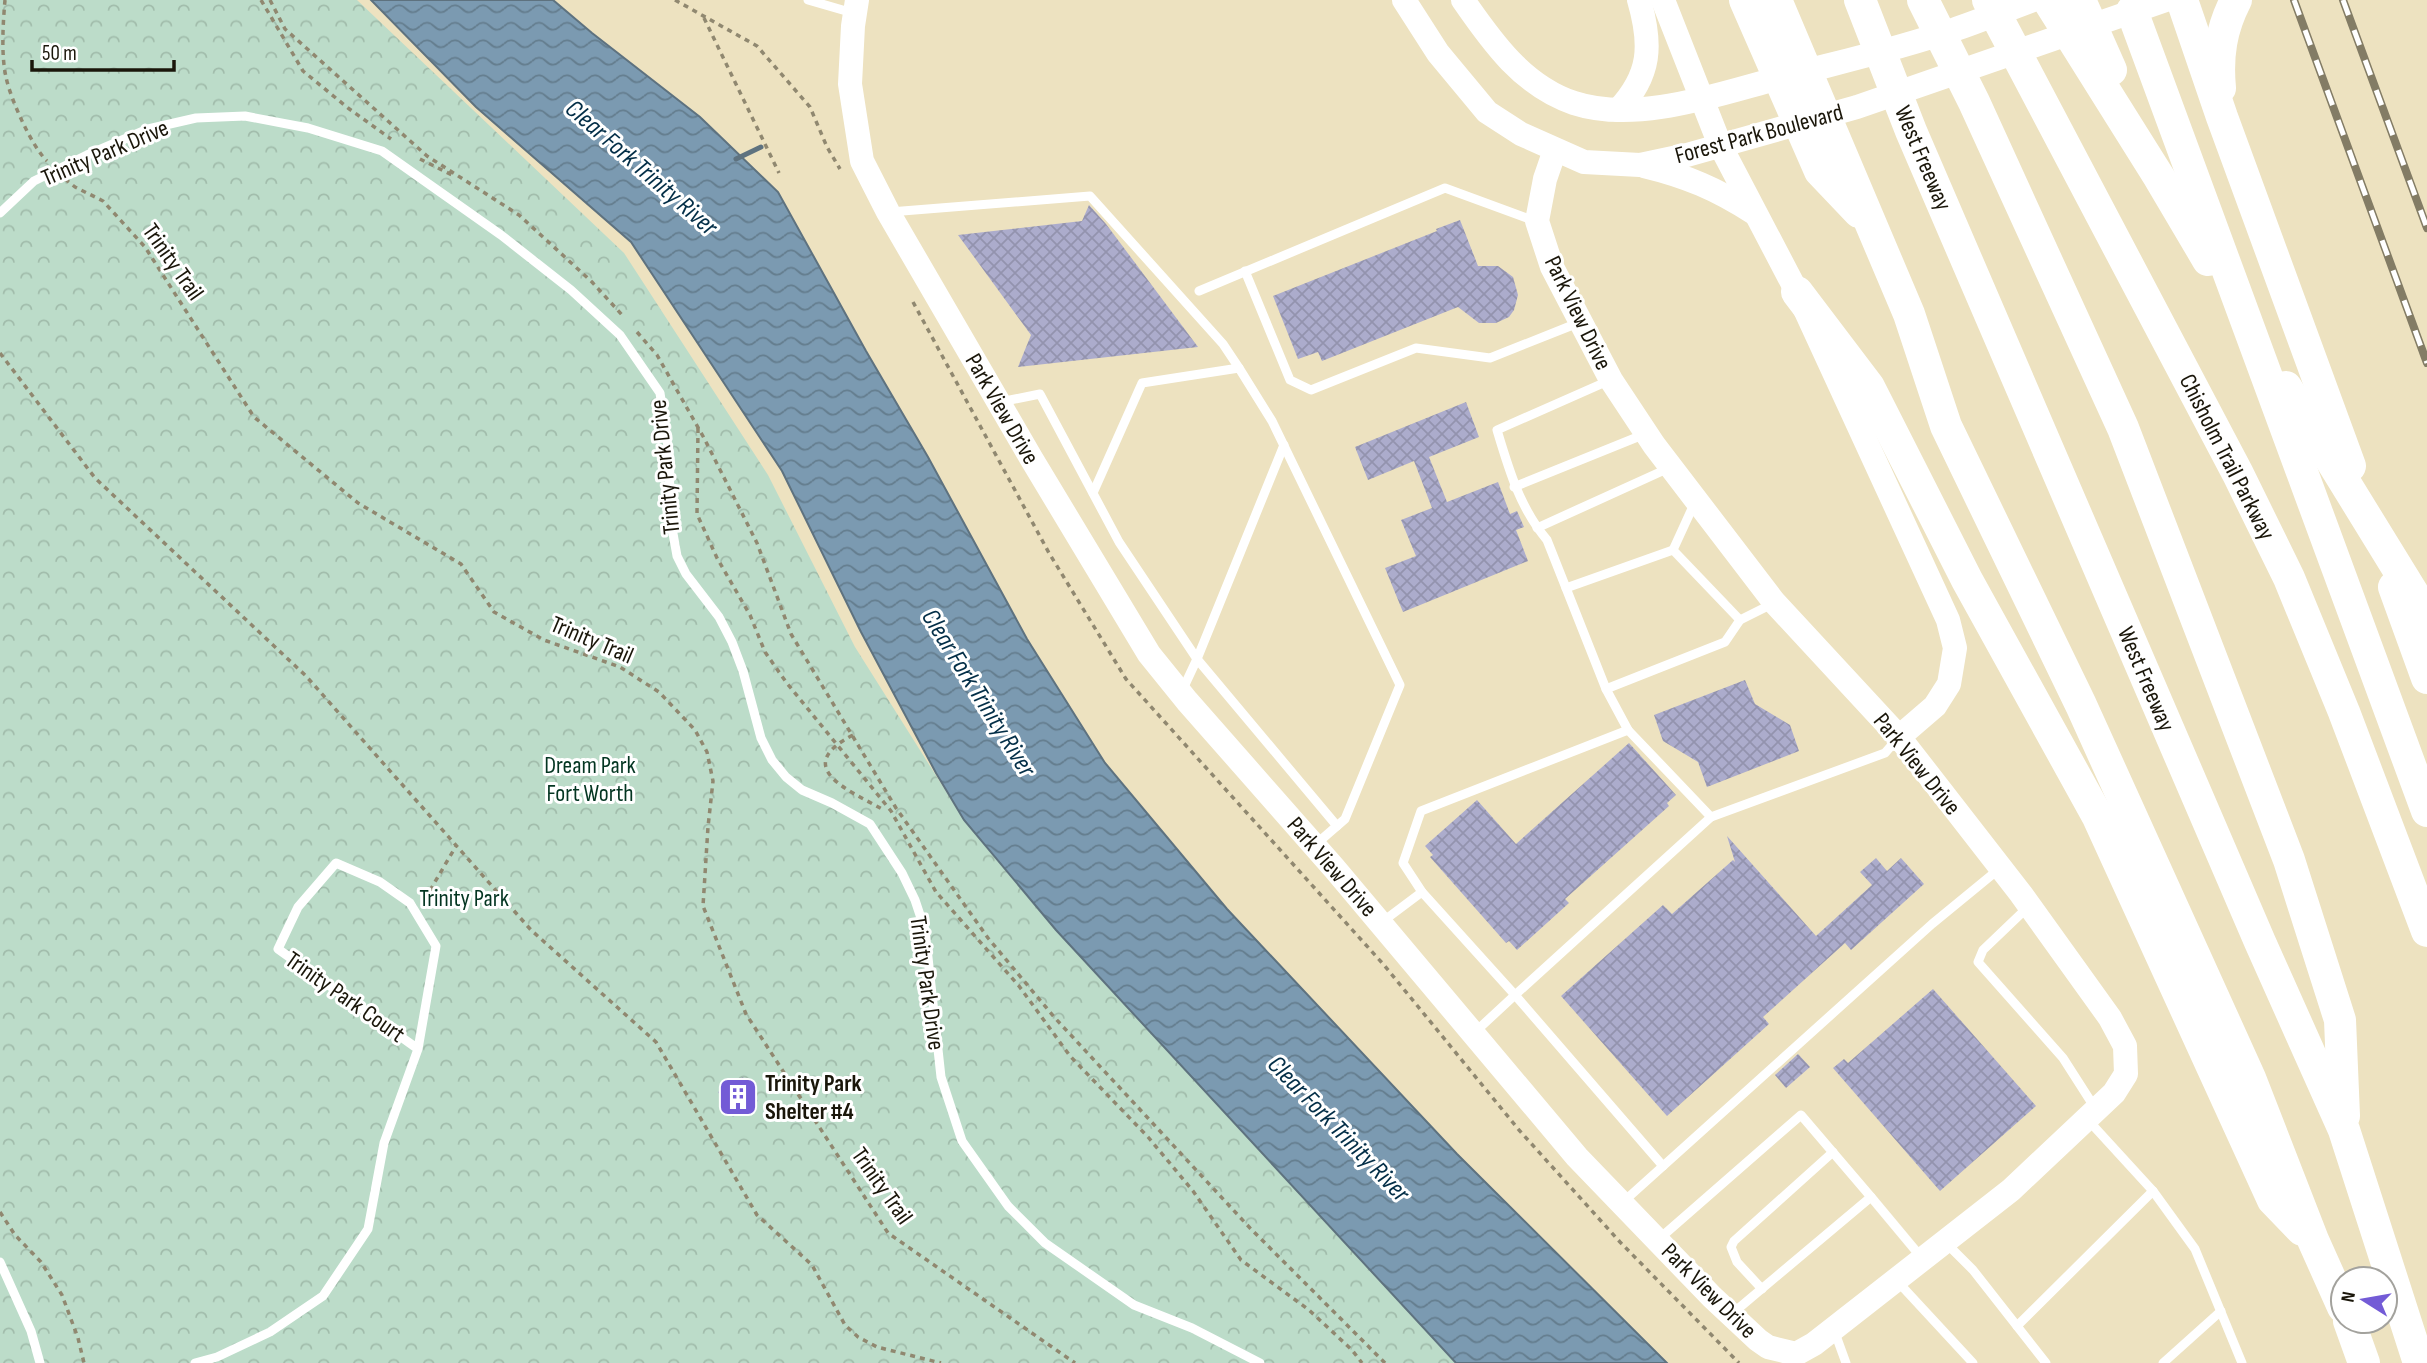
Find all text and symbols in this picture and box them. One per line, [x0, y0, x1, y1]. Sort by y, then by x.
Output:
scale bar [32, 28, 173, 72]
text: 50 m [42, 41, 77, 66]
water label: Clear Fork Trinity River [559, 94, 725, 244]
street label: Forest Park Boulevard [1672, 98, 1846, 170]
street label: West Freeway [1888, 101, 1958, 215]
street label: Trinity Park Drive [37, 113, 173, 193]
street label: Trinity Trail [136, 218, 210, 306]
street label: Park View Drive [1538, 251, 1618, 375]
street label: Park View Drive [959, 349, 1045, 469]
street label: Chisholm Trail Parkway [2173, 369, 2281, 545]
street label: Trinity Park Drive [644, 398, 686, 536]
water label: Clear Fork Trinity River [914, 604, 1043, 784]
street label: Trinity Trail [546, 610, 638, 670]
street label: West Freeway [2111, 622, 2181, 736]
street label: Park View Drive [1867, 707, 1967, 821]
park label: Dream Park Fort Worth [544, 751, 636, 808]
street label: Park View Drive [1281, 811, 1383, 923]
park label: Trinity Park [419, 884, 509, 913]
street label: Trinity Park Drive [903, 914, 951, 1052]
street label: Trinity Park Court [280, 945, 410, 1049]
water label: Clear Fork Trinity River [1260, 1049, 1417, 1210]
place label: Trinity Park Shelter #4 [765, 1069, 862, 1126]
building icon: Trinity Park Shelter #4 [717, 1076, 759, 1118]
street label: Trinity Trail [845, 1142, 919, 1230]
street label: Park View Drive [1655, 1237, 1763, 1345]
north arrow [2329, 1265, 2399, 1335]
text: N [2337, 1290, 2361, 1304]

